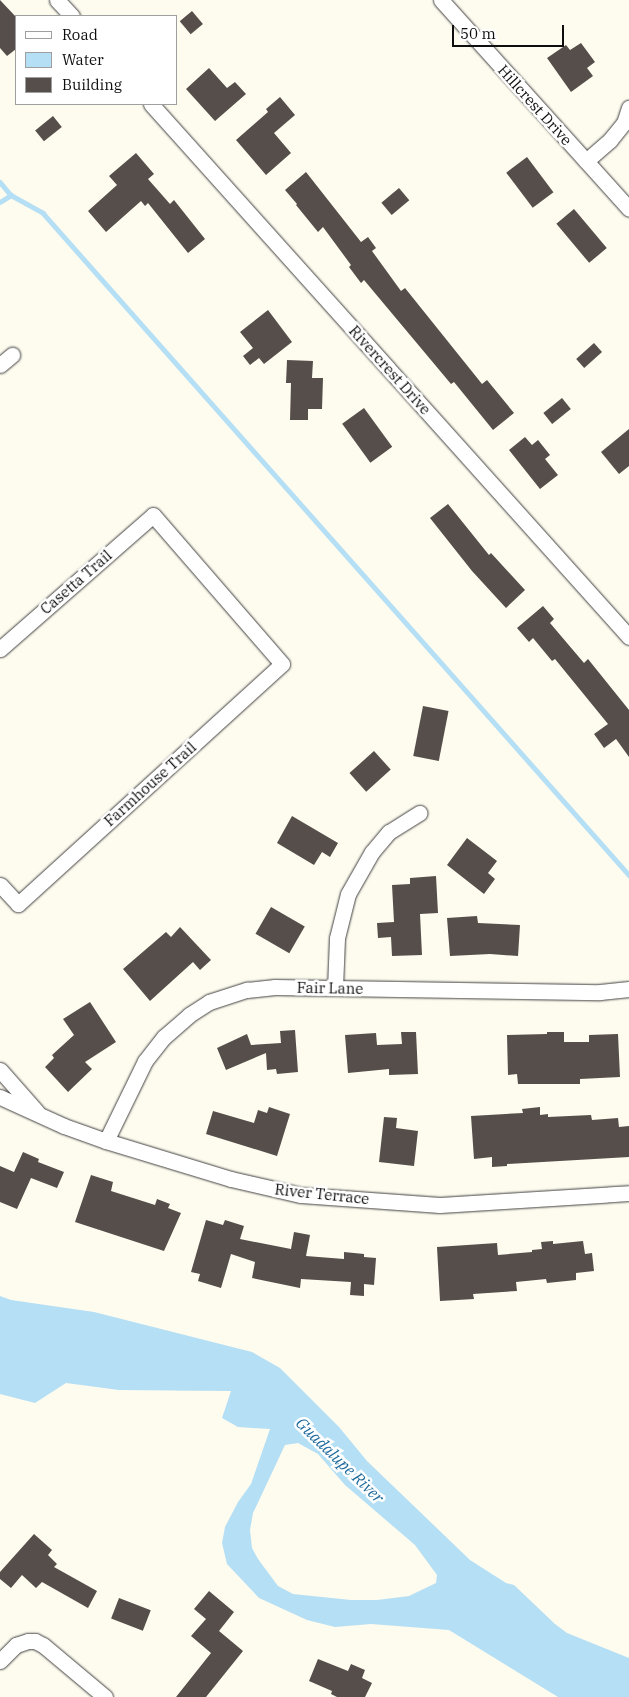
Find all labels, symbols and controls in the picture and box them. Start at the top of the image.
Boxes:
legend [15,15,178,105]
scale bar [454,15,566,47]
text: 50 m [460,24,496,43]
text: Road [62,25,98,44]
text: Water [62,50,104,69]
street label: Hillcrest Drive [494,61,576,149]
text: Building [62,75,122,94]
street label: Rivercrest Drive [345,322,435,418]
street label: Casetta Trail [37,546,115,618]
street label: Farmhouse Trail [100,738,200,830]
street label: Fair Lane [297,978,363,998]
street label: River Terrace [274,1180,370,1208]
water label: Guadalupe River [292,1413,388,1507]

